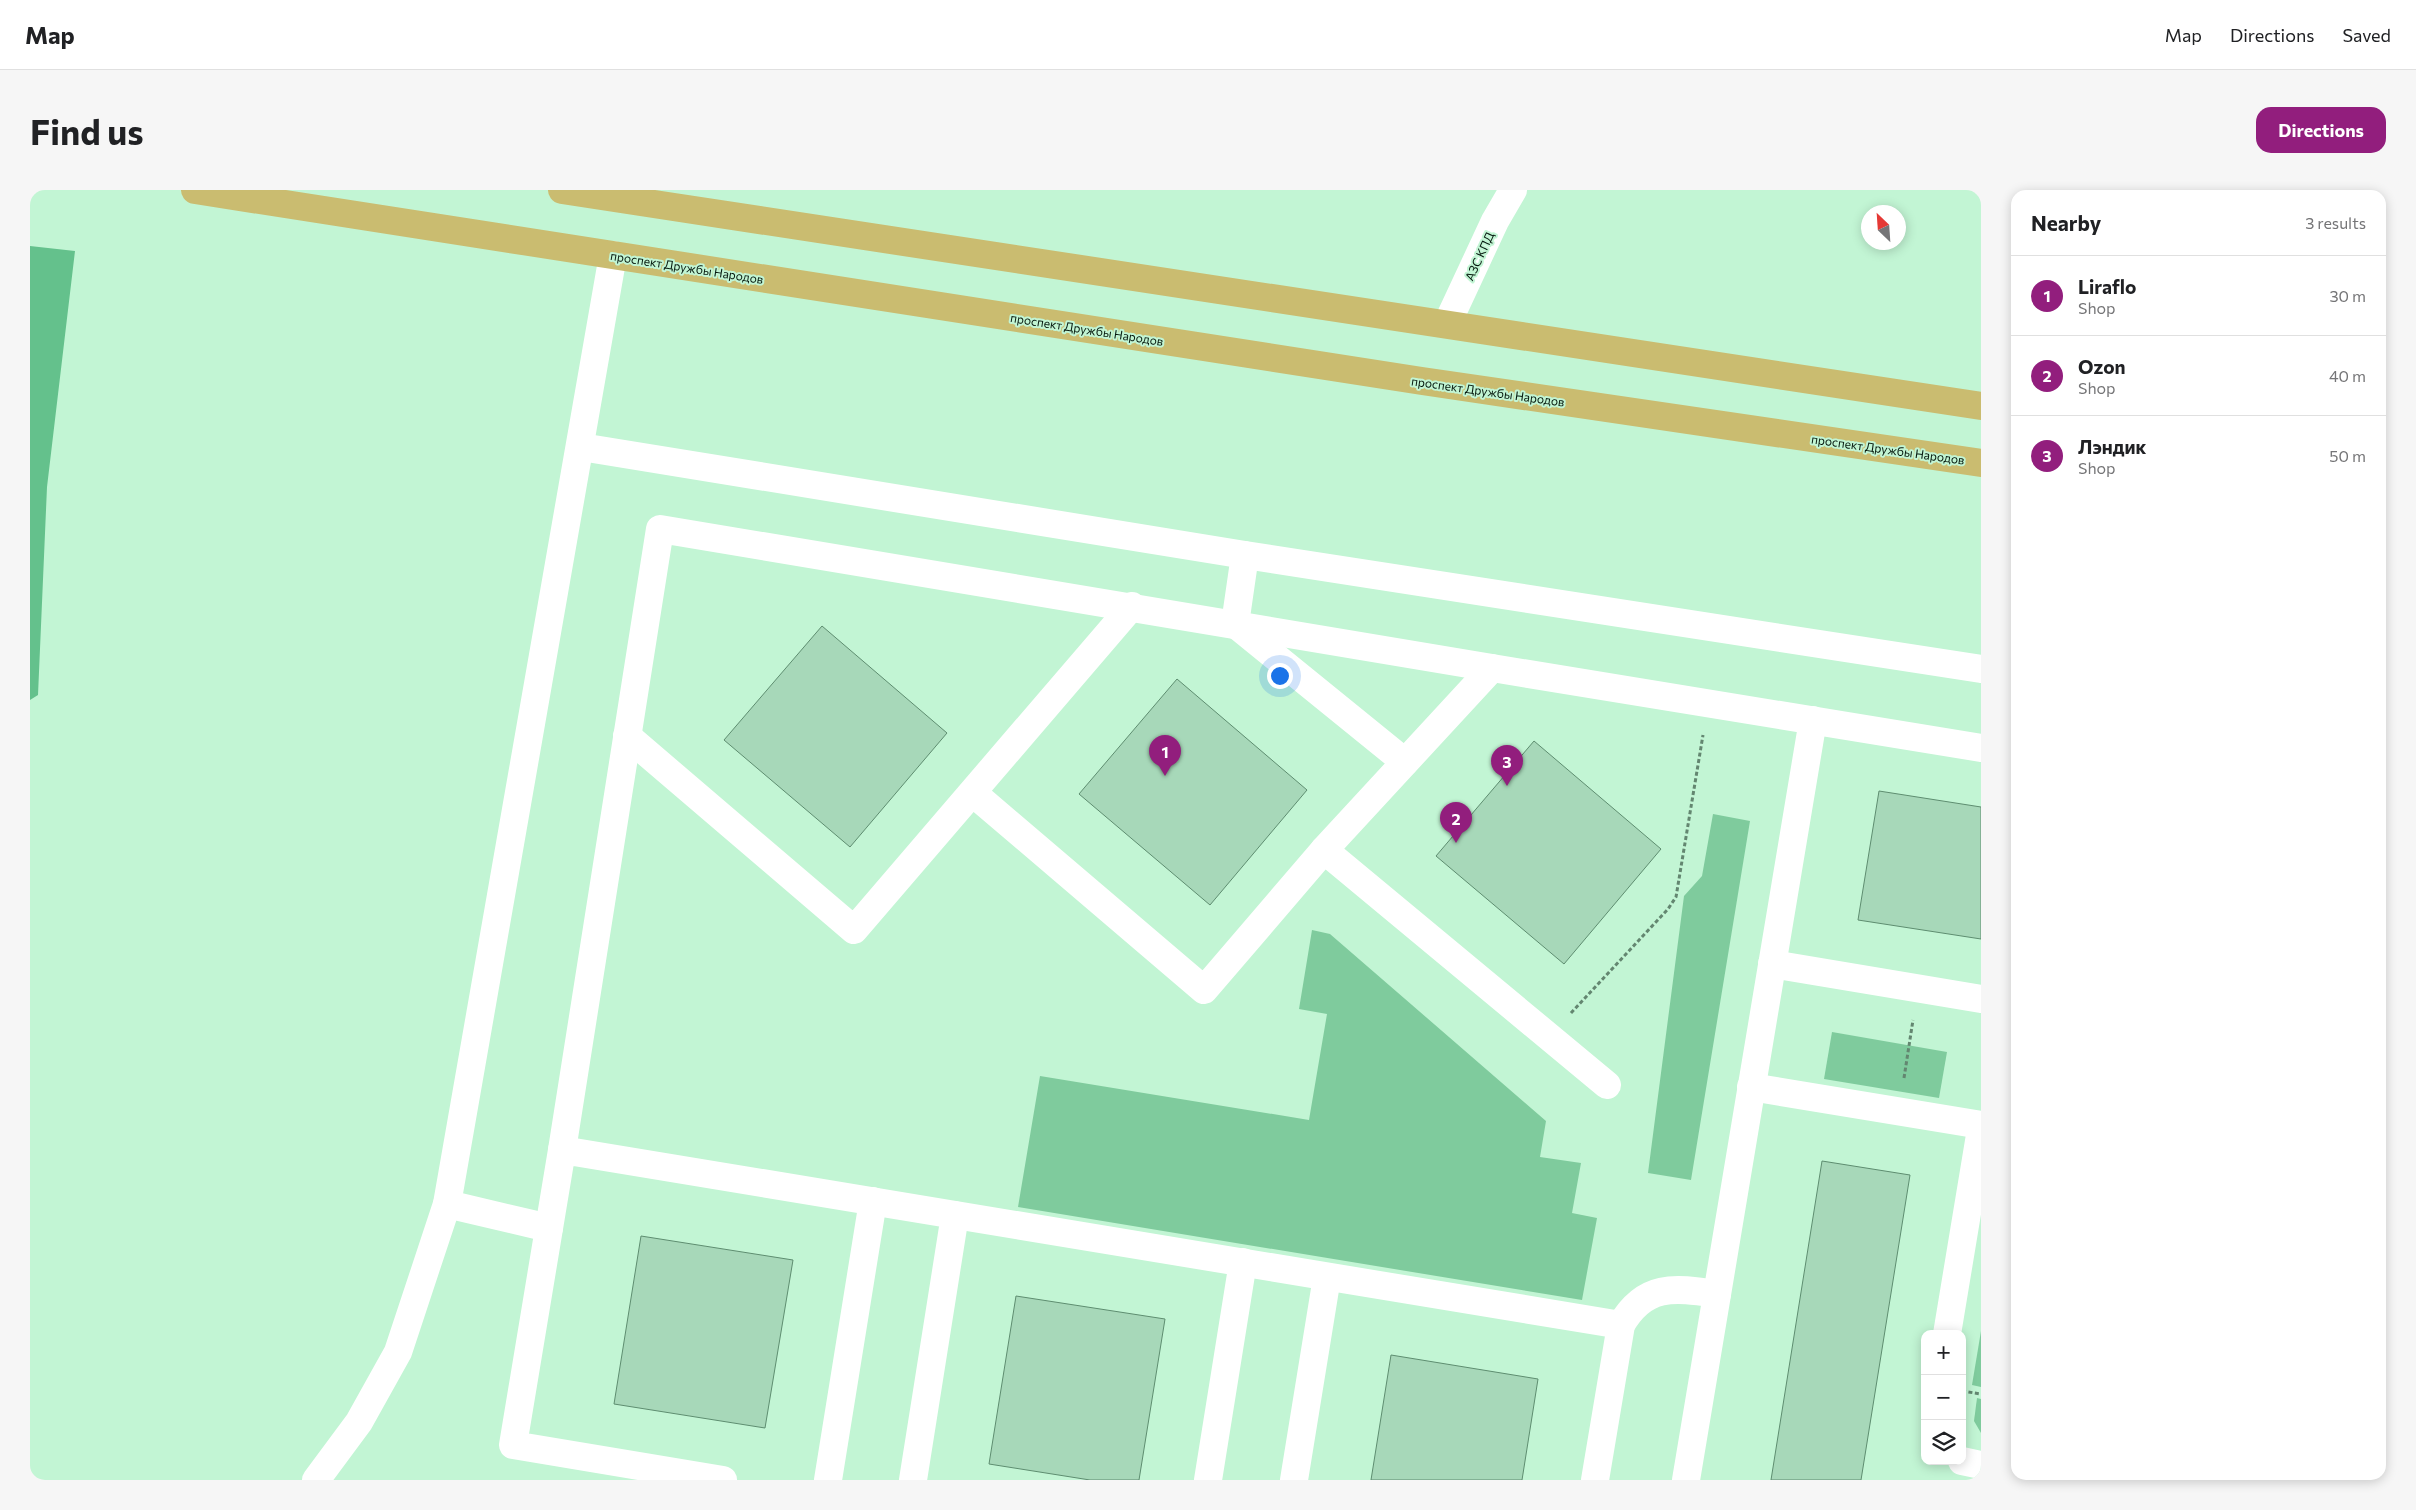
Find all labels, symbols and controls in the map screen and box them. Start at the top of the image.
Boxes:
text: Map [25,20,75,49]
text: Map [2165,24,2202,46]
text: Directions [2230,24,2314,46]
text: Saved [2342,24,2391,46]
button: Directions [2256,107,2386,153]
text: Find us [30,109,144,152]
north arrow [1861,205,1906,250]
text: Nearby [2031,210,2101,235]
text: 3 results [2305,213,2366,232]
street label: АЗС КПД [1462,229,1497,283]
street label: проспект Дружбы Народов [610,248,764,286]
text: Liraflo [2078,275,2136,298]
text: 1 [2043,286,2051,305]
text: 30 m [2329,286,2366,305]
text: Shop [2078,298,2116,317]
street label: проспект Дружбы Народов [1010,310,1164,348]
text: Ozon [2078,355,2126,378]
text: 2 [2042,366,2052,385]
text: 40 m [2329,366,2366,385]
street label: проспект Дружбы Народов [1410,373,1566,409]
text: Shop [2078,378,2116,397]
street label: проспект Дружбы Народов [1810,431,1966,467]
text: Лэндик [2078,435,2146,458]
text: 3 [2042,446,2052,465]
text: 50 m [2329,446,2366,465]
text: Shop [2078,458,2116,477]
your location [1267,663,1293,689]
pin: 1 [1149,735,1181,776]
pin: 3 [1491,745,1523,786]
pin: 2 [1440,802,1472,843]
map controls [1921,1330,1966,1465]
button: + [1921,1330,1966,1375]
button: − [1921,1375,1966,1420]
button: layers [1921,1420,1966,1465]

